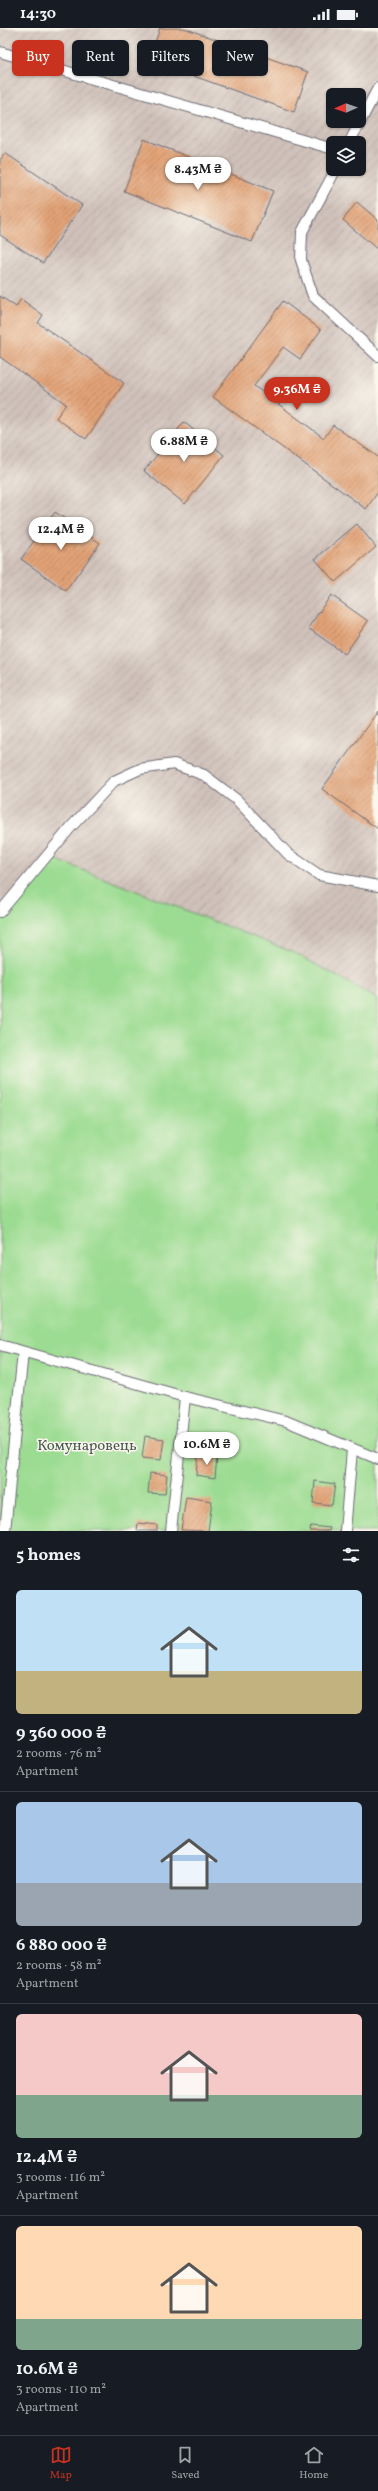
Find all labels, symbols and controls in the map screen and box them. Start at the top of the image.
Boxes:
text: 14:30 [20,4,56,25]
chip: Buy [12,40,64,76]
chip: Rent [72,40,129,76]
chip: Filters [137,40,204,76]
chip: New [212,40,268,76]
north arrow [326,88,366,128]
map controls [326,88,366,176]
button: layers [326,136,366,176]
pin: 8.43M ₴ [161,157,235,191]
text: 8.43M ₴ [174,161,222,179]
pin: 9.36M ₴ [260,377,334,411]
text: 9.36M ₴ [273,381,321,399]
pin: 6.88M ₴ [147,429,221,463]
text: 6.88M ₴ [160,433,208,451]
pin: 12.4M ₴ [24,517,98,551]
text: 12.4M ₴ [38,521,84,539]
pin: 10.6M ₴ [170,1432,244,1466]
park label: Комунаровець [37,1436,137,1457]
text: 10.6M ₴ [183,1436,231,1454]
text: 5 homes [16,1544,81,1567]
icon: filters [340,1544,362,1566]
icon: home [153,1616,225,1688]
text: 9 360 000 ₴ [16,1722,106,1745]
text: 2 rooms · 76 m² [16,1745,101,1763]
text: Apartment [16,1763,79,1781]
icon: home [153,1828,225,1900]
text: 6 880 000 ₴ [16,1934,107,1957]
text: 2 rooms · 58 m² [16,1957,101,1975]
text: Apartment [16,1975,79,1993]
icon: home [153,2040,225,2112]
text: 12.4M ₴ [16,2146,77,2169]
text: 3 rooms · 116 m² [16,2169,105,2187]
text: Apartment [16,2187,79,2205]
icon: home [153,2252,225,2324]
text: 10.6M ₴ [16,2358,78,2381]
text: 3 rooms · 110 m² [16,2381,106,2399]
text: Apartment [16,2399,79,2417]
tab: Map [50,2444,72,2483]
tab: Saved [171,2444,200,2483]
tab: Home [299,2444,328,2483]

